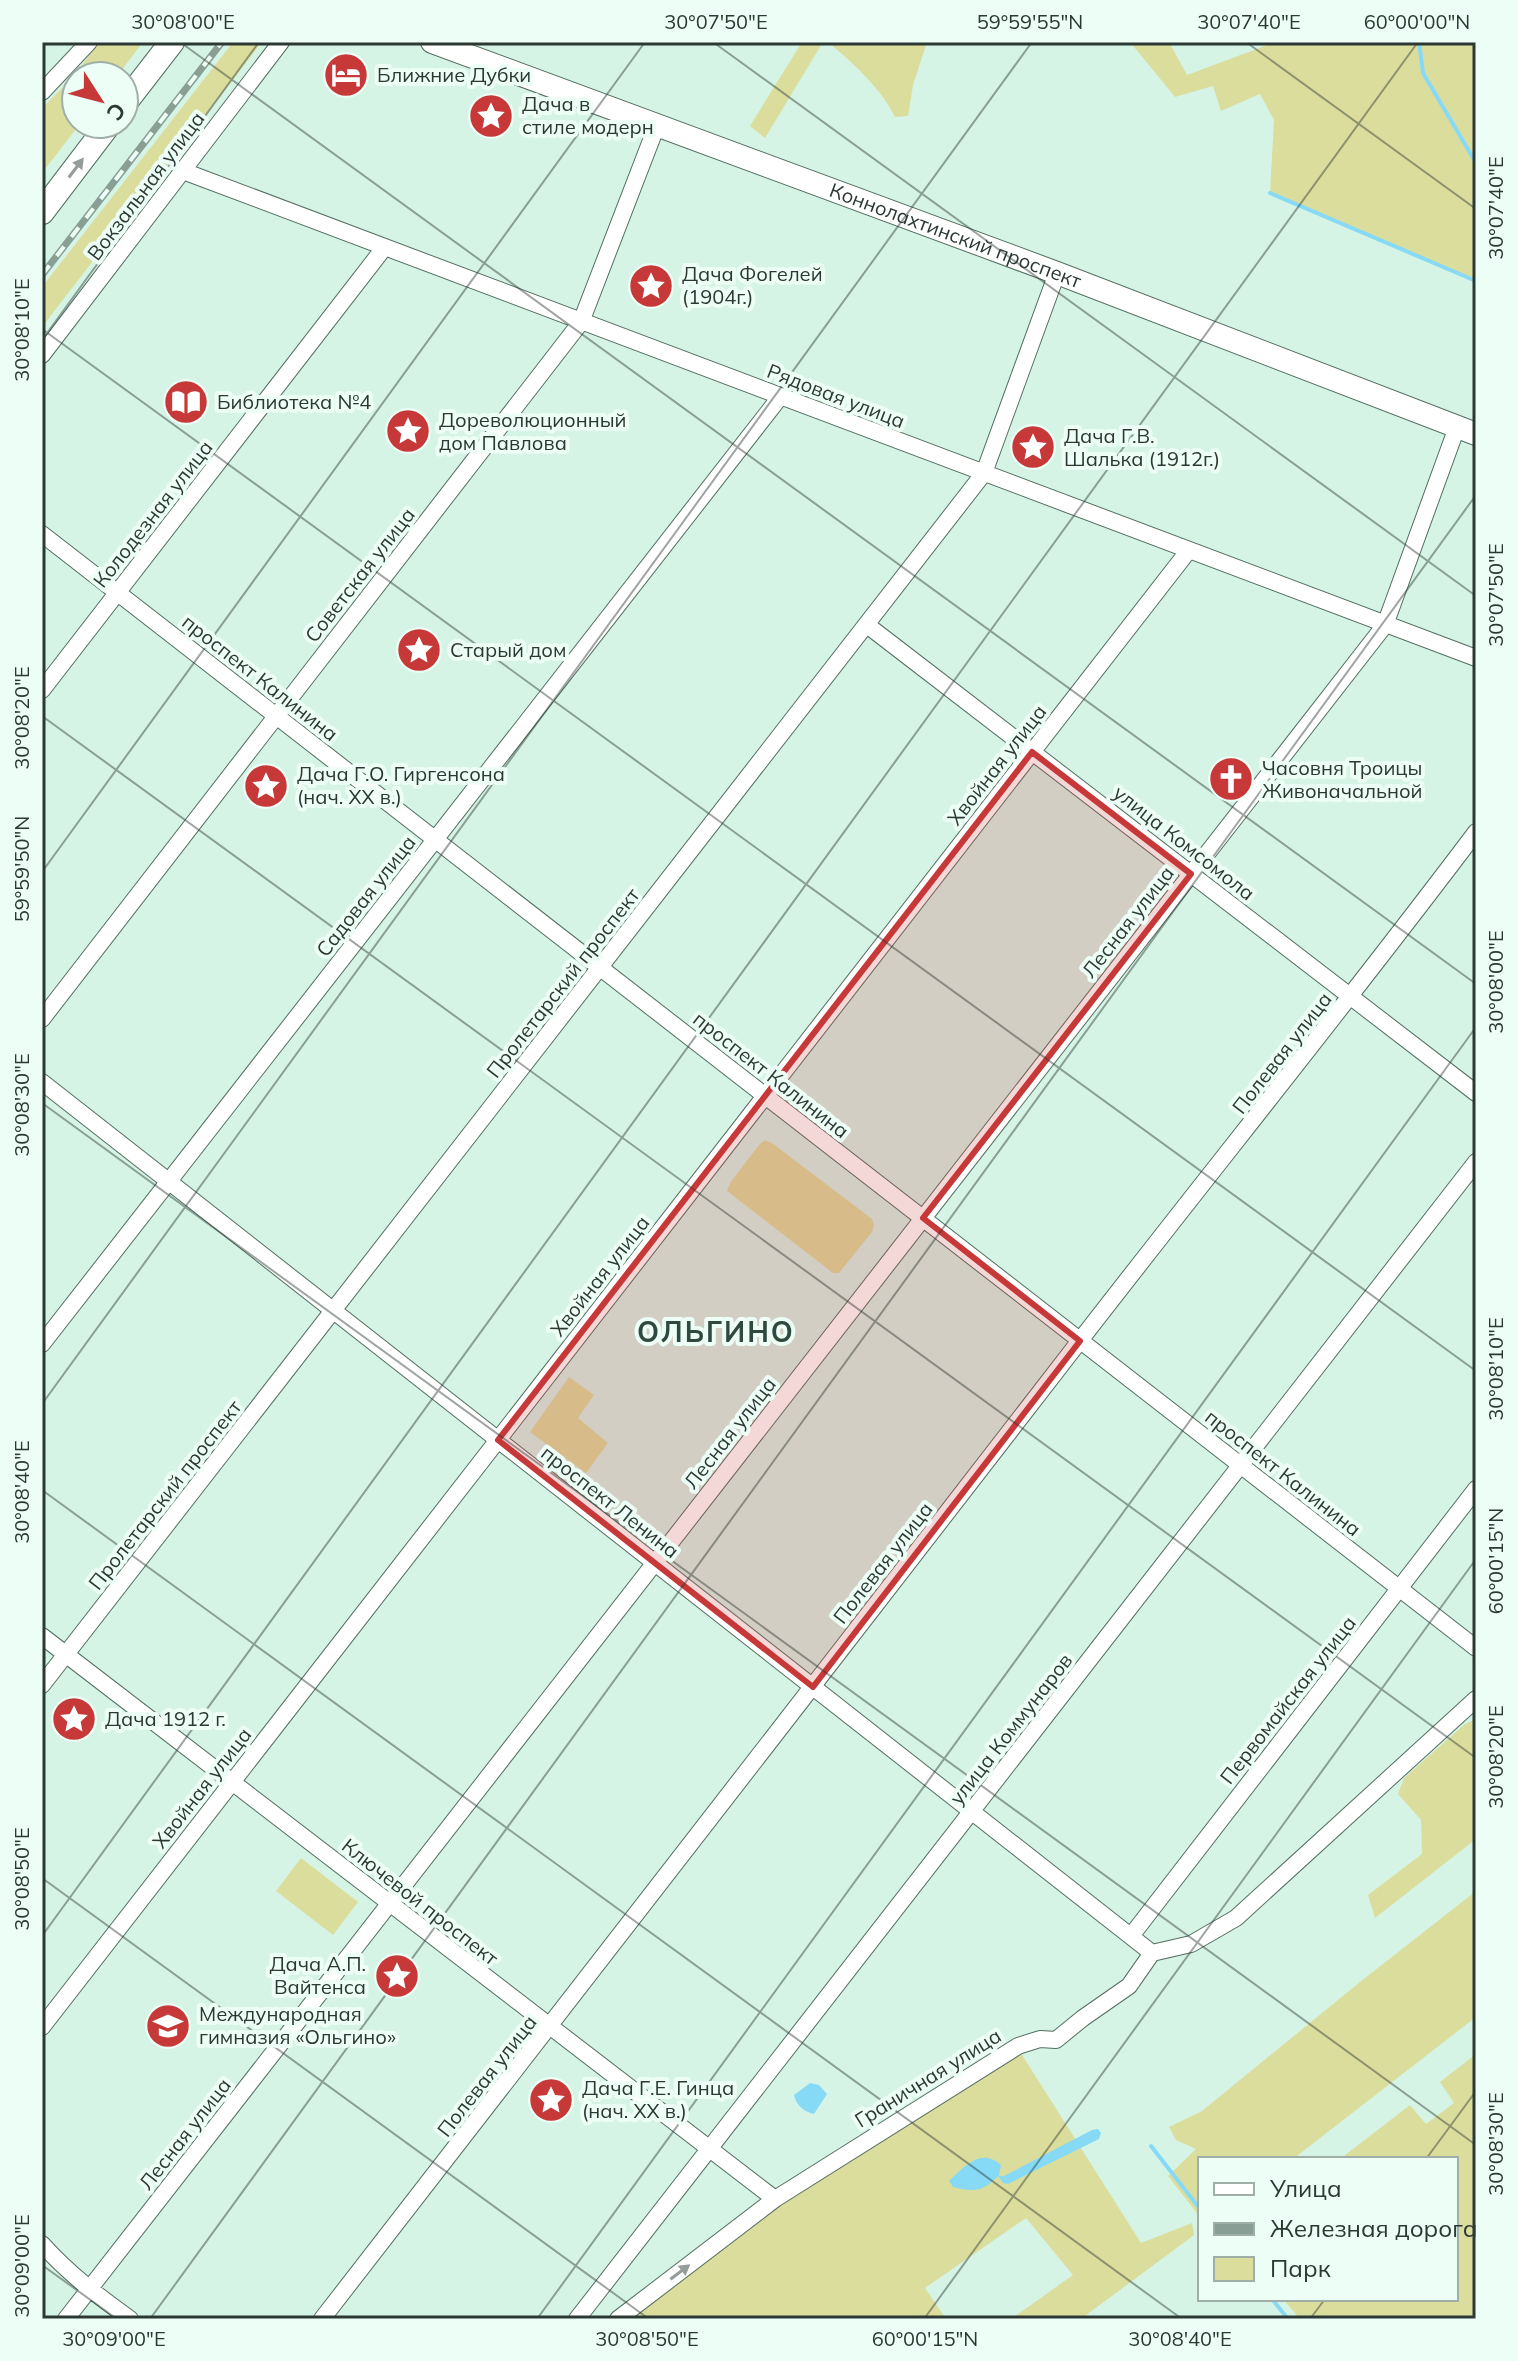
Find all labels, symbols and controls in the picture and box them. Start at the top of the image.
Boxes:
text: 30°08'00"E [131,9,235,34]
text: 30°07'50"E [664,9,768,34]
text: 59°59'55"N [977,9,1083,34]
text: 30°07'40"E [1197,9,1301,34]
text: 60°00'00"N [1364,9,1470,34]
hotel icon: Ближние Дубки [322,51,370,99]
north arrow [60,60,140,140]
place label: Ближние Дубки [377,62,531,87]
place label: Дача в стиле модерн [522,91,654,139]
place icon: Дача в стиле модерн [467,92,515,140]
text: С [100,97,132,126]
street label: Вокзальная улица [82,106,210,265]
text: 30°07'40"E [1483,156,1508,260]
one-way arrow [67,158,83,178]
street label: Коннолахтинский проспект [826,177,1086,293]
place label: Дача Фогелей (1904г.) [682,261,823,309]
place icon: Дача Фогелей (1904г.) [627,262,675,310]
text: 30°08'10"E [9,278,34,382]
street label: Рядовая улица [764,358,909,433]
library icon: Библиотека №4 [162,378,210,426]
place label: Библиотека №4 [217,389,371,414]
place icon: Дореволюционный дом Павлова [384,407,432,455]
place label: Дореволюционный дом Павлова [439,407,626,455]
place icon: Дача Г.В. Шалька (1912г.) [1009,423,1057,471]
place label: Дача Г.В. Шалька (1912г.) [1064,423,1220,471]
street label: Колодезная улица [87,435,218,592]
street label: Советская улица [299,502,420,647]
text: 30°07'50"E [1483,543,1508,647]
street label: проспект Калинина [177,609,343,746]
place icon: Старый дом [395,626,443,674]
place label: Старый дом [450,637,566,662]
text: 30°08'20"E [9,666,34,770]
street label: Хвойная улица [942,699,1052,830]
church icon: Часовня Троицы Живоначальной [1207,755,1255,803]
place label: Часовня Троицы Живоначальной [1262,755,1422,803]
place label: Дача Г.О. Гиргенсона (нач. XX в.) [297,761,505,809]
place icon: Дача Г.О. Гиргенсона (нач. XX в.) [242,762,290,810]
street label: улица Комсомола [1109,780,1260,905]
text: 59°59'50"N [9,816,34,922]
street label: Садовая улица [310,830,421,961]
street label: Лесная улица [1076,861,1179,983]
street label: Пролетарский проспект [481,882,645,1082]
text: 30°08'00"E [1483,930,1508,1034]
street label: Полевая улица [1226,987,1337,1118]
street label: проспект Калинина [688,1006,854,1143]
text: 30°08'30"E [9,1053,34,1157]
street label: Хвойная улица [545,1210,655,1341]
district label: ОЛЬГИНО [637,1314,795,1349]
text: 30°08'10"E [1483,1317,1508,1421]
street label: Лесная улица [678,1372,781,1494]
street label: Пролетарский проспект [83,1394,247,1594]
street label: проспект Калинина [1200,1404,1366,1541]
text: 30°08'40"E [9,1440,34,1544]
street label: проспект Ленина [536,1440,684,1563]
street label: Полевая улица [827,1497,938,1628]
text: 60°00'15"N [1483,1508,1508,1614]
street label: Первомайская улица [1214,1611,1361,1789]
street label: улица Коммунаров [944,1648,1077,1809]
place icon: Дача 1912 г. [50,1695,98,1743]
text: 30°08'20"E [1483,1705,1508,1809]
place label: Дача 1912 г. [105,1706,226,1731]
street label: Хвойная улица [147,1722,257,1853]
text: 30°08'50"E [9,1827,34,1931]
street label: Ключевой проспект [337,1833,504,1971]
place label: Дача А.П. Вайтенса [270,1951,366,1999]
place icon: Дача А.П. Вайтенса [373,1952,421,2000]
place label: Международная гимназия «Ольгино» [199,2001,396,2049]
school or university icon: Международная гимназия «Ольгино» [144,2002,192,2050]
street label: Полевая улица [431,2010,542,2141]
street label: Граничная улица [850,2023,1005,2133]
street label: Лесная улица [133,2073,236,2195]
place label: Дача Г.Е. Гинца (нач. XX в.) [582,2075,734,2123]
place icon: Дача Г.Е. Гинца (нач. XX в.) [527,2076,575,2124]
text: 30°08'30"E [1483,2092,1508,2196]
legend [1198,2157,1458,2301]
text: Улица [1269,2173,1342,2203]
text: Железная дорога [1270,2213,1478,2243]
text: 30°09'00"E [9,2214,34,2318]
text: Парк [1270,2253,1331,2283]
one-way arrow [669,2264,690,2280]
text: 30°09'00"E [62,2326,166,2351]
text: 30°08'50"E [595,2326,699,2351]
text: 60°00'15"N [872,2326,978,2351]
text: 30°08'40"E [1128,2326,1232,2351]

